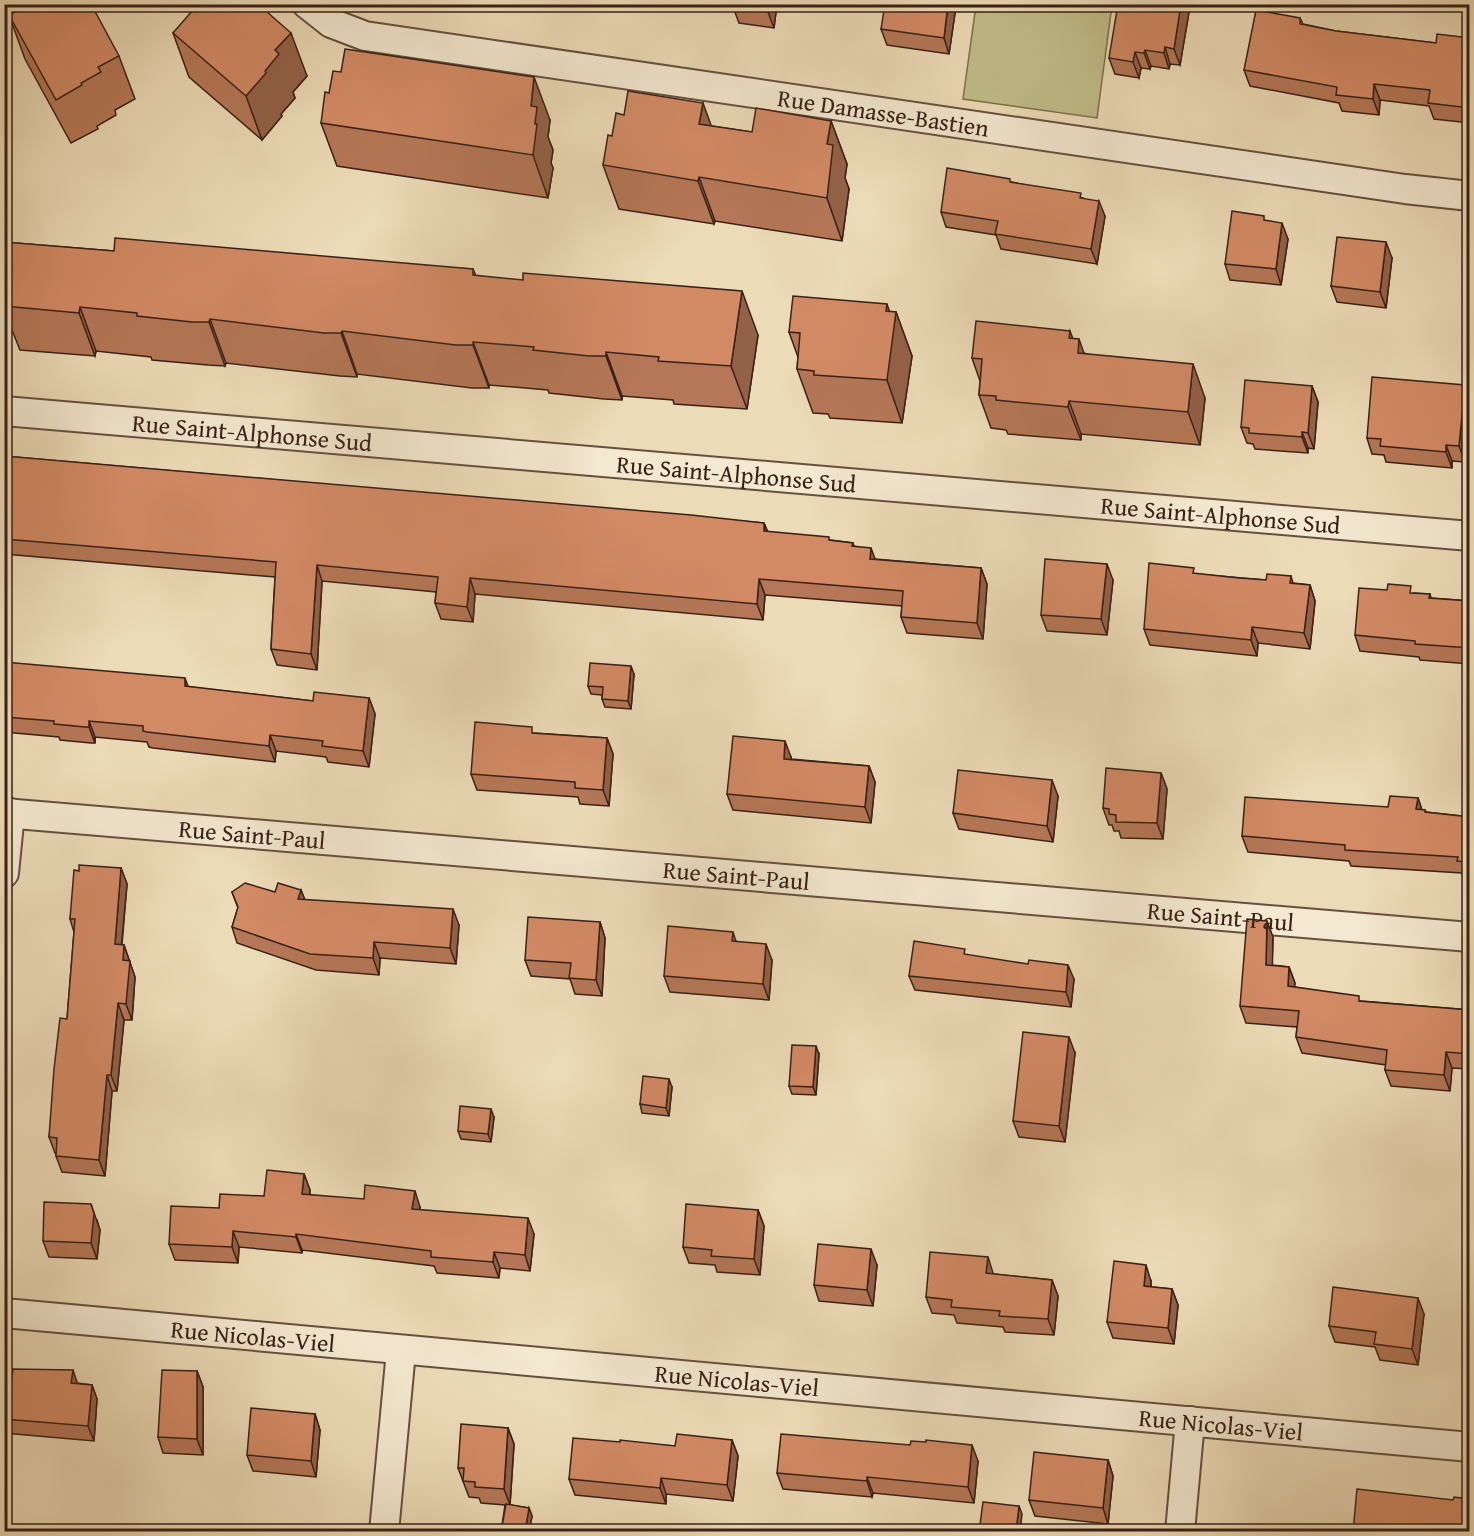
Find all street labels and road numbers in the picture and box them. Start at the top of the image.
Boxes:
street label: Rue Damasse-Bastien [775,79,992,145]
street label: Rue Saint-Alphonse Sud [131,405,374,460]
street label: Rue Saint-Alphonse Sud [615,446,858,501]
street label: Rue Saint-Alphonse Sud [1099,487,1342,542]
street label: Rue Saint-Paul [177,810,327,858]
street label: Rue Saint-Paul [661,851,812,899]
street label: Rue Saint-Paul [1146,892,1296,940]
street label: Rue Nicolas-Viel [169,1311,337,1361]
street label: Rue Nicolas-Viel [653,1355,821,1405]
street label: Rue Nicolas-Viel [1137,1399,1305,1449]

